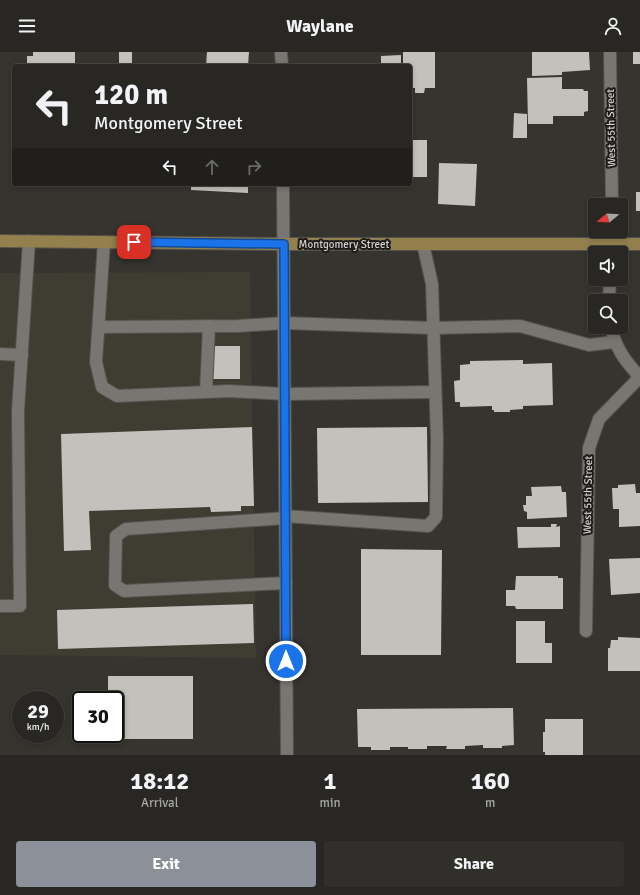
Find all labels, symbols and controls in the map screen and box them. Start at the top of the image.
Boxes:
icon: menu [16,15,38,37]
text: Waylane [286,15,354,37]
icon: person [602,15,624,37]
text: 120 m [94,78,168,112]
icon: left [28,80,80,132]
street label: West 55th Street [604,89,618,167]
text: Montgomery Street [94,112,243,134]
icon: left [159,156,181,178]
icon: ahead [201,156,223,178]
icon: right [243,156,265,178]
north arrow [588,198,628,238]
map controls [588,198,628,334]
pin [117,225,151,259]
icon: arrive [123,231,145,253]
street label: Montgomery Street [299,238,390,251]
button: sound [588,246,628,286]
button: search [588,294,628,334]
street label: West 55th Street [581,456,595,534]
position arrow [265,640,307,682]
speed limit sign: 30 [72,691,124,743]
text: 29 [27,699,49,724]
text: km/h [27,721,49,733]
text: 18:12 [130,766,189,796]
text: 1 [324,766,336,796]
text: 160 [471,766,510,796]
text: Arrival [141,795,178,811]
text: min [320,795,341,811]
text: m [485,795,495,811]
button: Exit [16,841,316,887]
button: Share [324,841,624,887]

